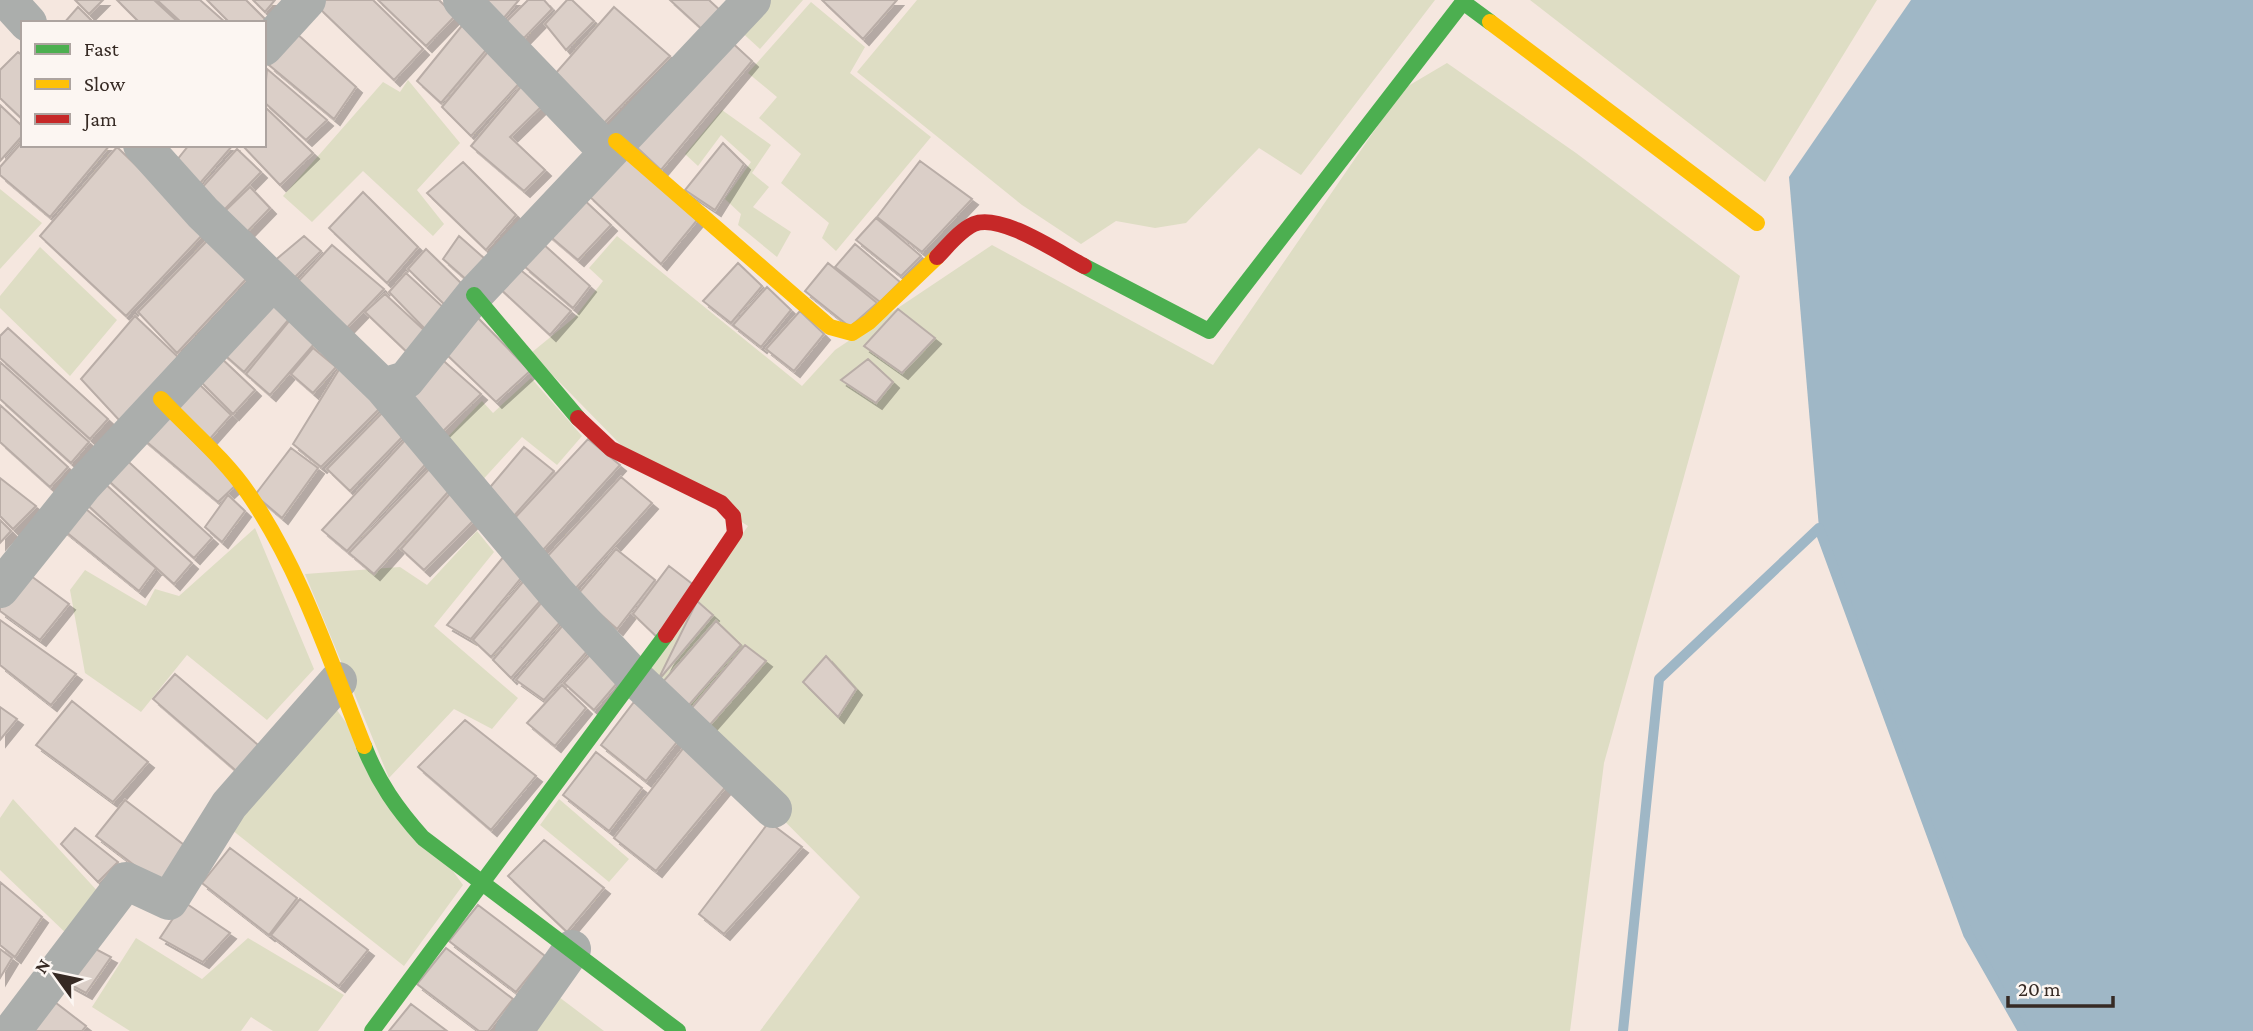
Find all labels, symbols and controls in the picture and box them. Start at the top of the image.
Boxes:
legend [21,21,266,147]
text: Fast [84,37,120,61]
text: Slow [84,72,126,96]
text: Jam [82,107,117,131]
north arrow [21,940,91,1010]
text: N [30,955,55,977]
scale bar [2008,964,2113,1008]
text: 20 m [2018,977,2061,1001]

